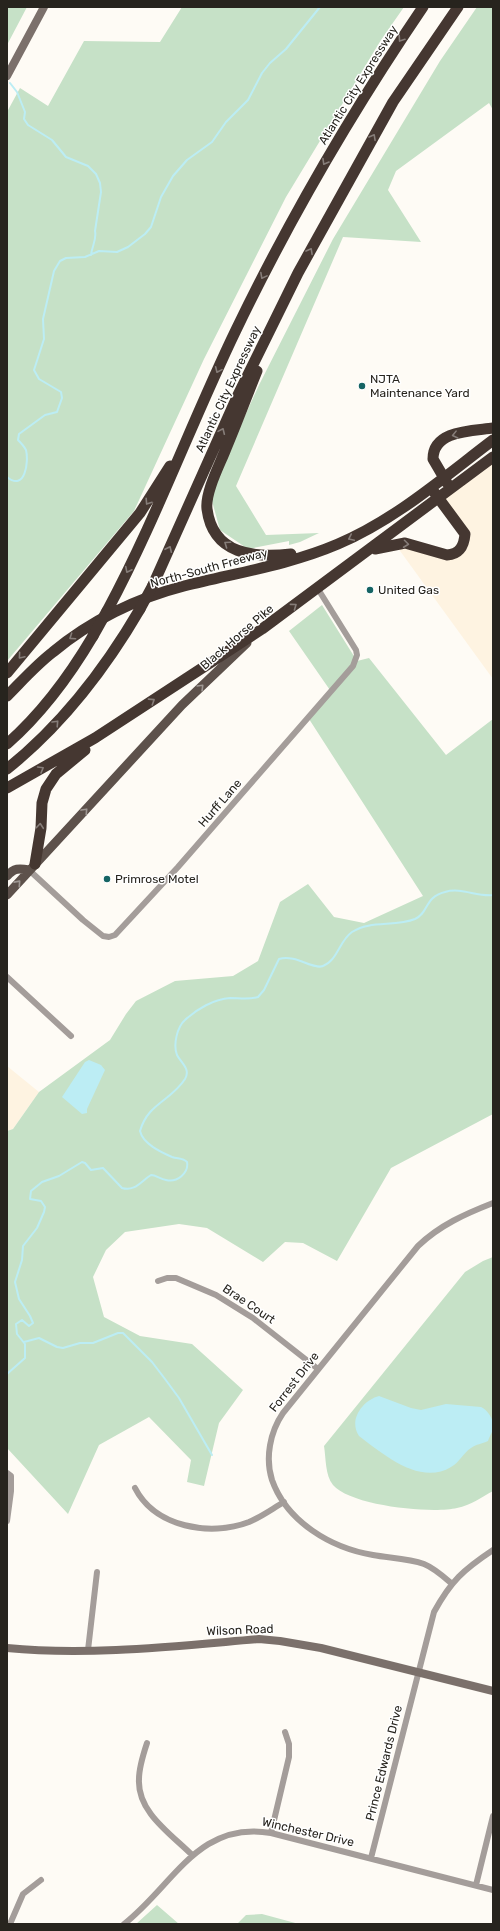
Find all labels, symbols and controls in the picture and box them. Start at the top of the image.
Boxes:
street label: Atlantic City Expressway [316,23,401,147]
one-way arrow [398,35,406,42]
one-way arrow [368,134,376,141]
one-way arrow [323,158,330,165]
one-way arrow [305,248,312,255]
one-way arrow [260,272,268,279]
street label: Atlantic City Expressway [193,323,264,454]
one-way arrow [215,366,223,374]
place label: NJTA Maintenance Yard [370,372,470,400]
marker: NJTA Maintenance Yard [357,381,367,391]
one-way arrow [217,427,225,435]
one-way arrow [451,430,458,439]
one-way arrow [146,497,153,504]
one-way arrow [348,533,355,541]
one-way arrow [403,539,409,548]
one-way arrow [225,542,232,549]
street label: North-South Freeway [149,545,270,590]
one-way arrow [164,546,172,554]
one-way arrow [126,566,133,574]
place label: United Gas [378,583,439,597]
marker: United Gas [365,585,375,595]
street label: Black Horse Pike [198,601,277,673]
one-way arrow [290,604,297,611]
one-way arrow [70,632,77,639]
one-way arrow [18,652,25,659]
one-way arrow [196,684,204,692]
one-way arrow [148,699,155,706]
one-way arrow [51,720,58,728]
one-way arrow [37,766,44,773]
street label: Hurff Lane [195,776,245,830]
one-way arrow [80,808,87,816]
one-way arrow [36,822,45,829]
place label: Primrose Motel [115,872,199,886]
marker: Primrose Motel [102,874,112,884]
one-way arrow [13,880,20,887]
street label: Brae Court [220,1281,278,1327]
street label: Forrest Drive [266,1349,322,1415]
street label: Wilson Road [206,1622,274,1638]
street label: Prince Edwards Drive [363,1703,405,1822]
street label: Winchester Drive [261,1815,356,1849]

